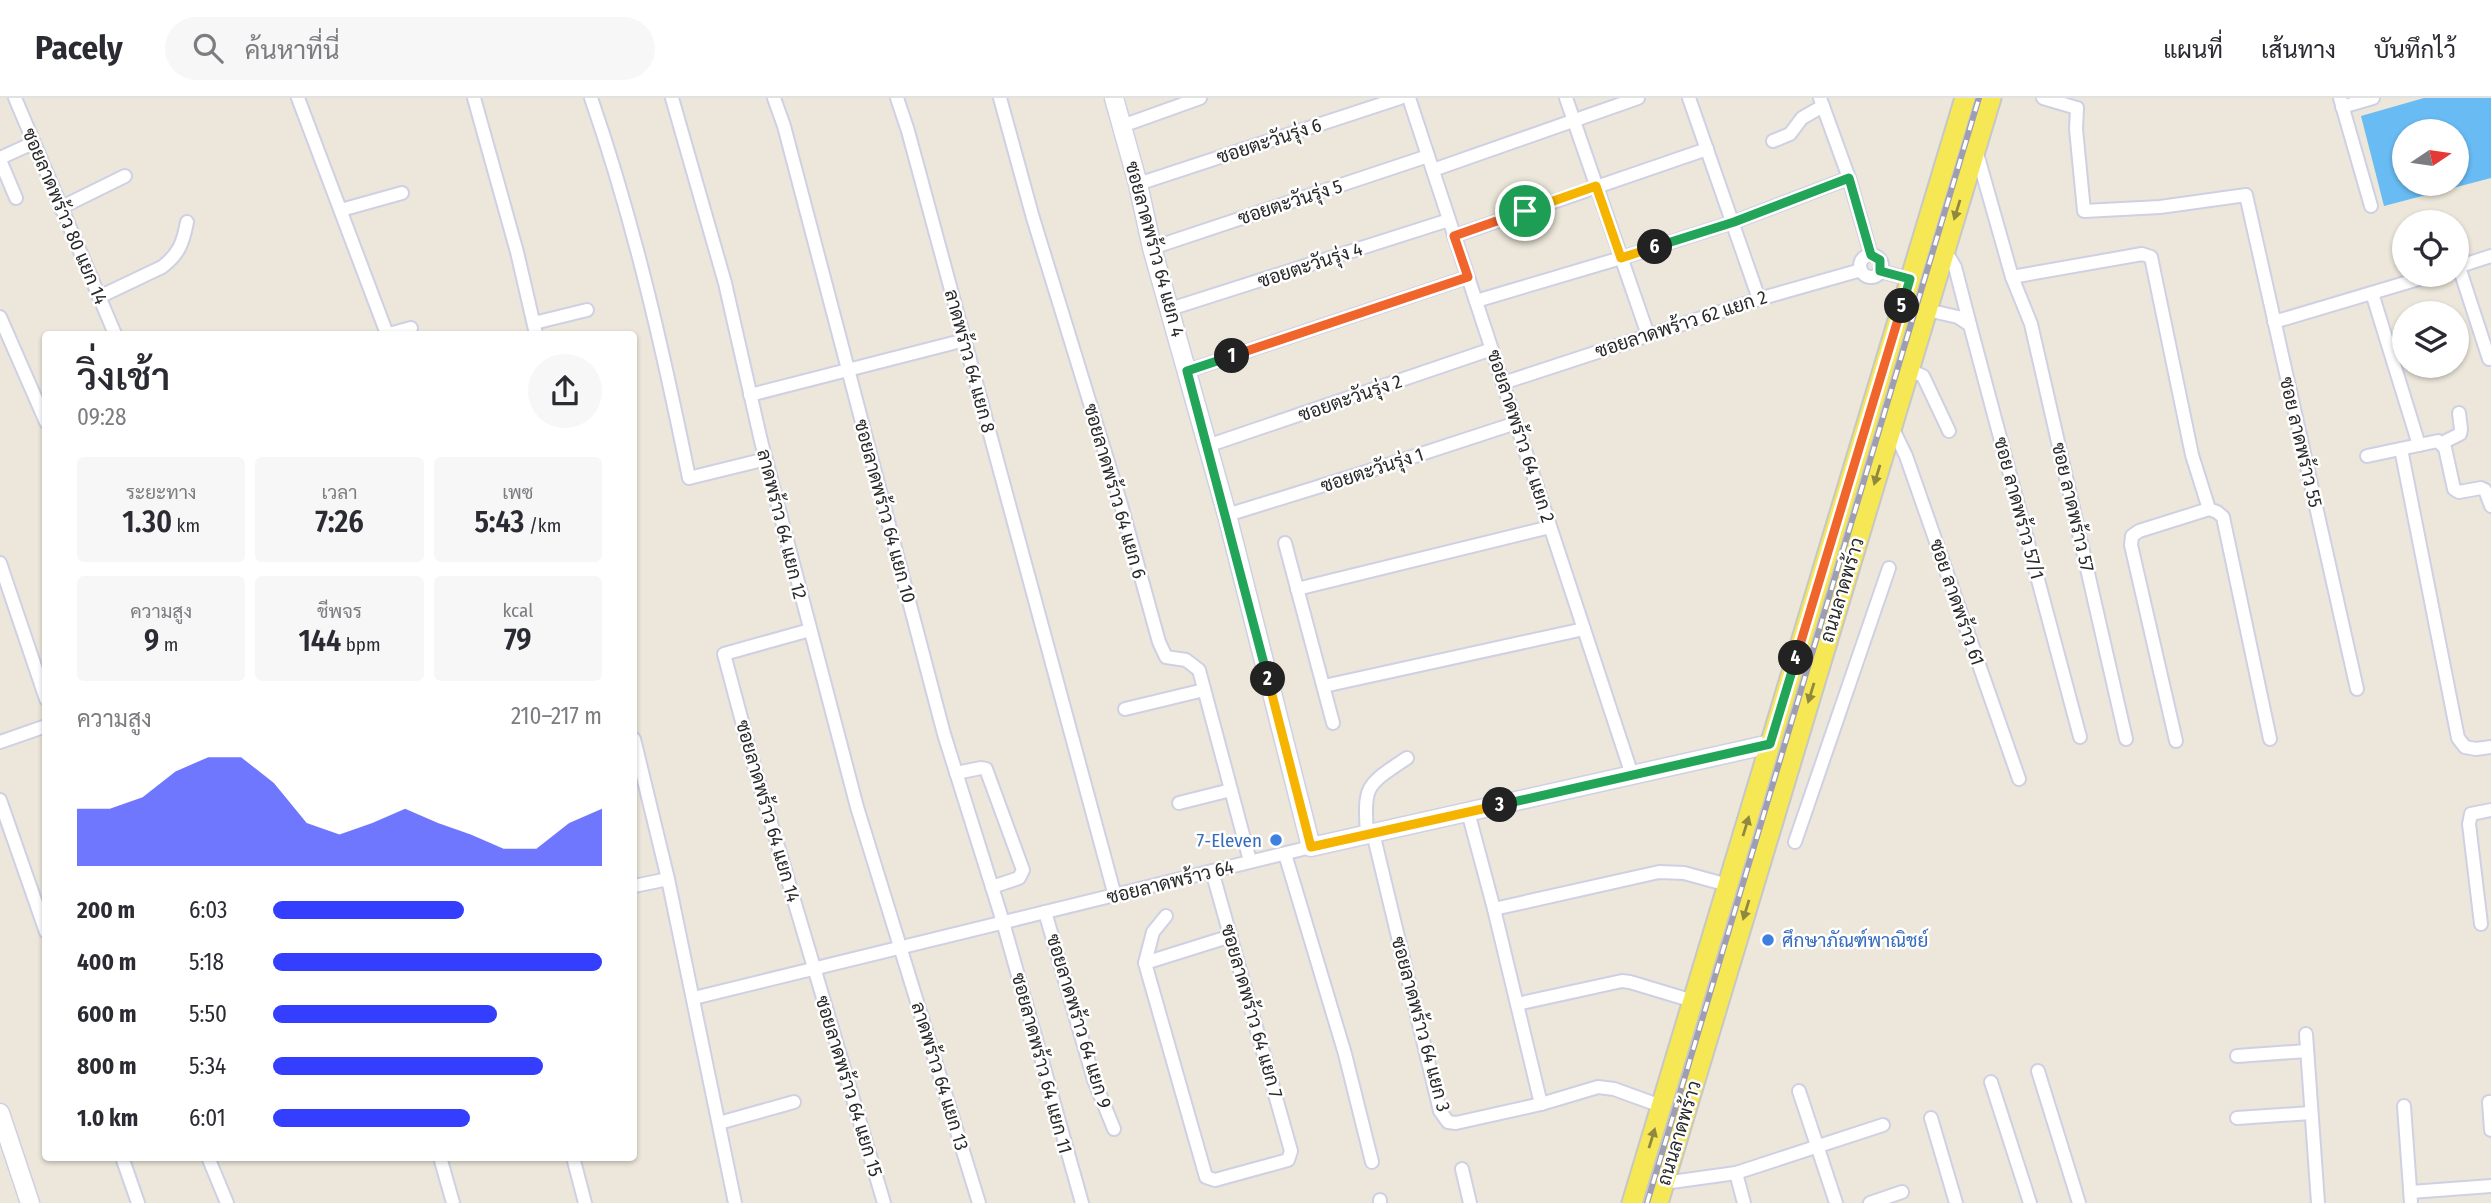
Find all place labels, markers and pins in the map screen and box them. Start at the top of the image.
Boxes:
pin [1495,181,1555,241]
pin: 6 [1638,230,1672,264]
pin: 5 [1884,288,1920,324]
pin: 1 [1214,338,1250,374]
pin: 4 [1778,640,1814,676]
pin: 2 [1250,662,1286,696]
pin: 3 [1482,788,1518,822]
place label: 7-Eleven [1197,829,1262,852]
marker: 7-Eleven [1268,832,1284,848]
place label: ศึกษาภัณฑ์พาณิชย์ [1782,928,1928,952]
marker: ศึกษาภัณฑ์พาณิชย์ [1760,932,1776,948]

